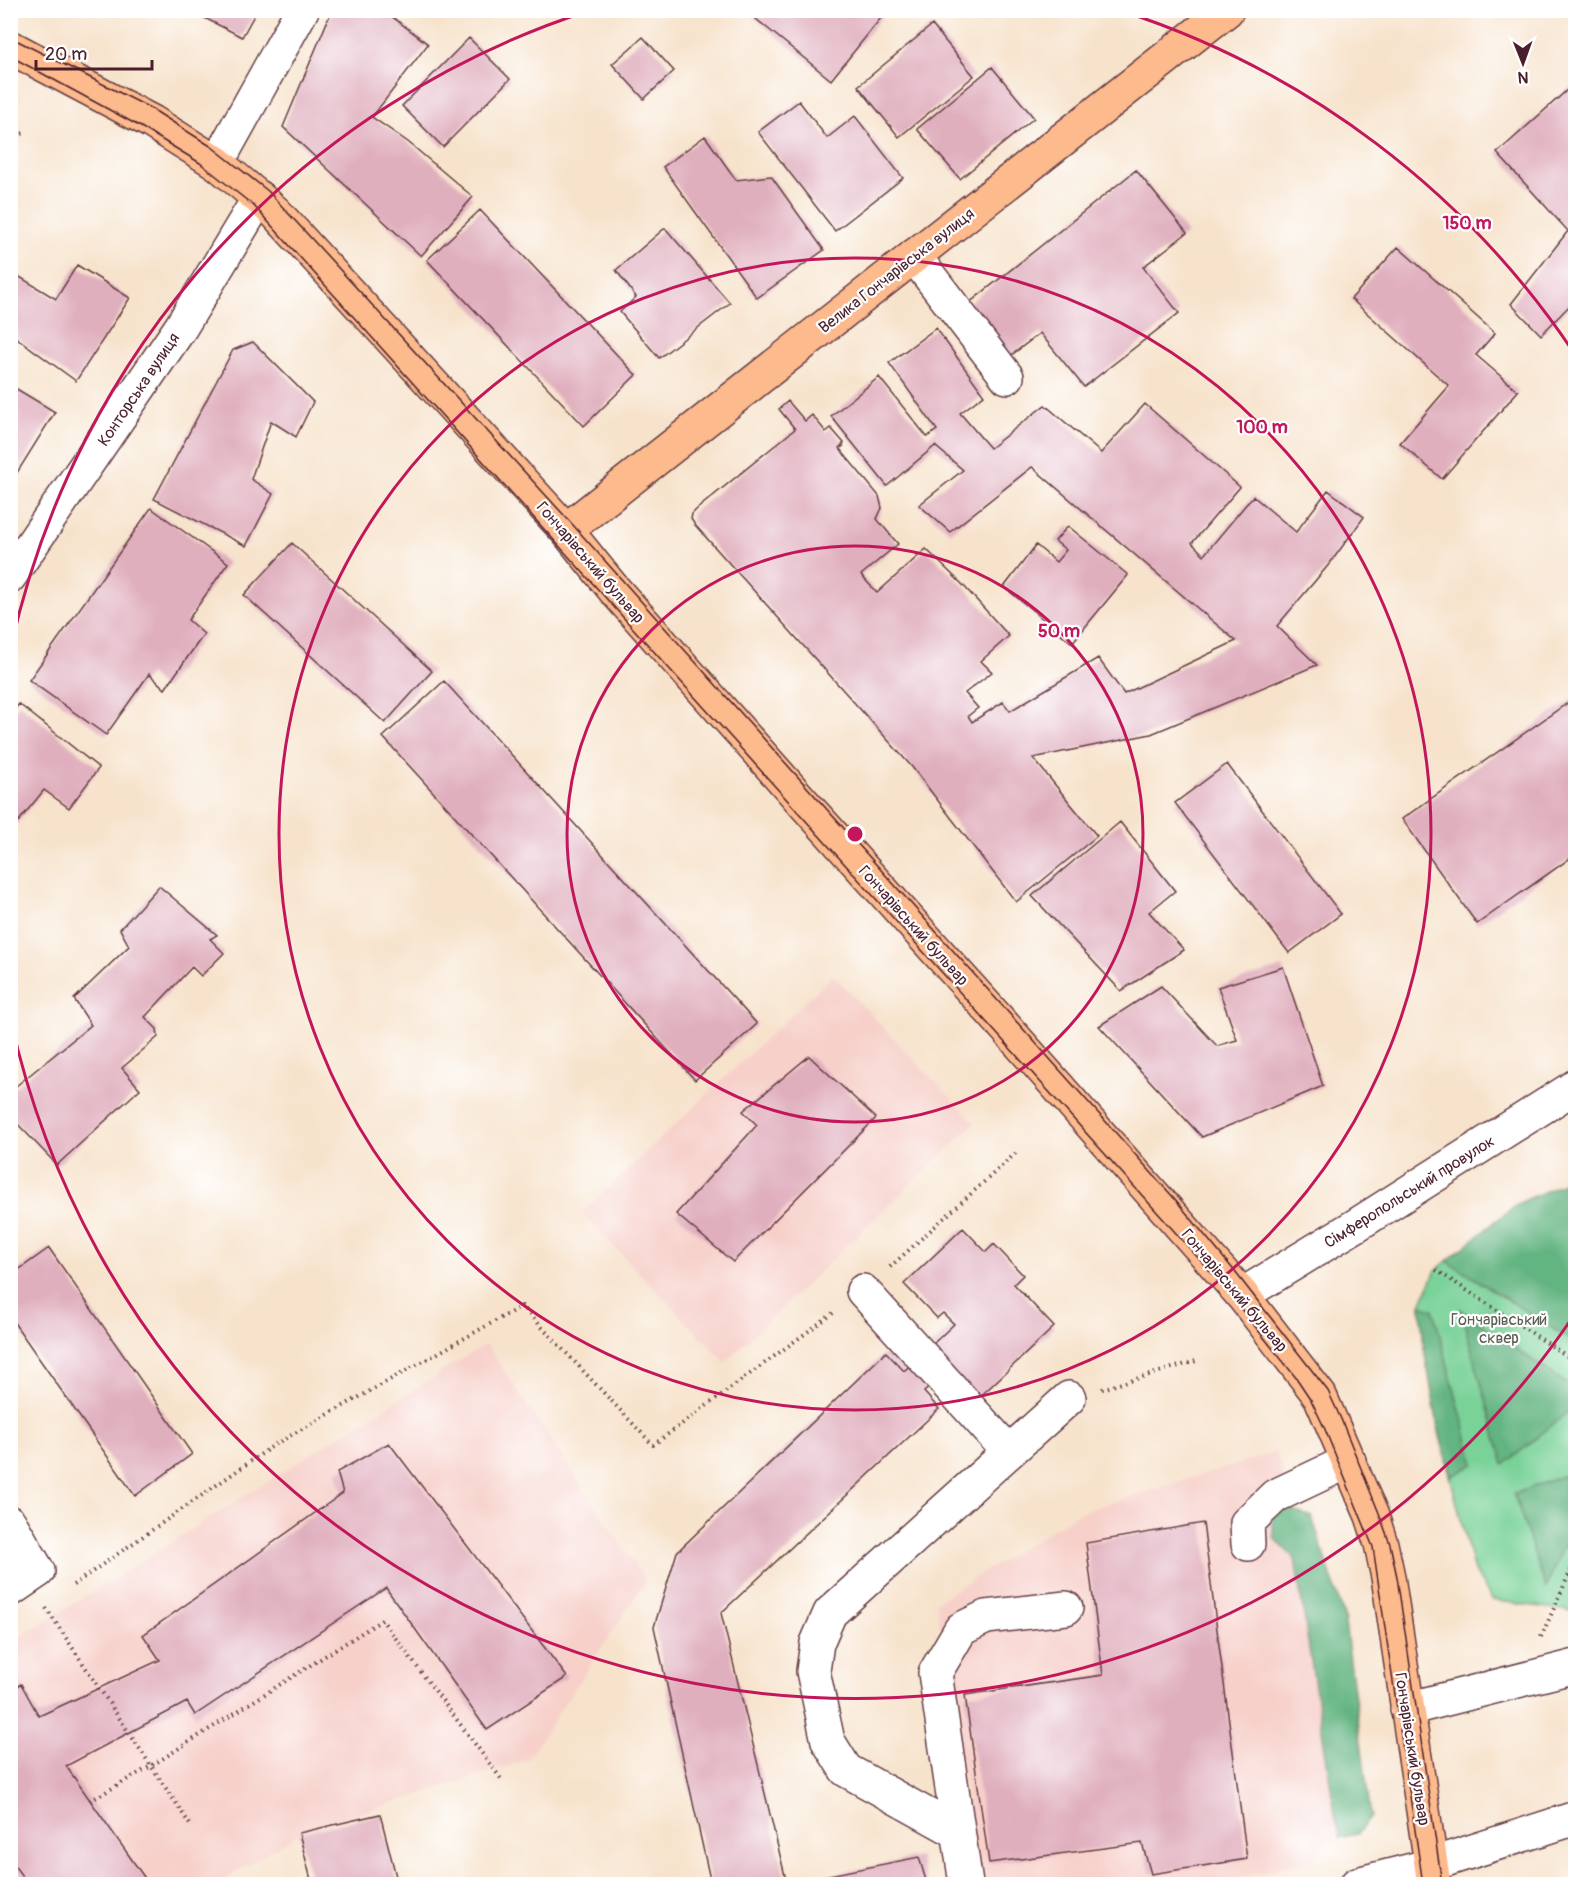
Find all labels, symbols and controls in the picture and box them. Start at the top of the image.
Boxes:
scale bar [36,33,152,71]
north arrow [1493,33,1553,93]
text: 20 m [45,43,87,66]
text: N [1517,67,1529,87]
street label: Велика Гончарівська вулиця [815,204,978,338]
text: 150 m [1443,212,1492,235]
street label: Конторська вулиця [94,329,184,450]
text: 100 m [1236,416,1288,439]
street label: Гончарівський бульвар [532,498,649,628]
text: 50 m [1038,620,1080,643]
centre of rings [845,824,865,844]
street label: Гончарівський бульвар [854,861,972,990]
street label: Сімферопольський провулок [1321,1131,1499,1253]
street label: Гончарівський бульвар [1177,1225,1292,1356]
park label: Гончарівський сквер [1451,1310,1547,1348]
street label: Гончарівський бульвар [1390,1671,1434,1827]

